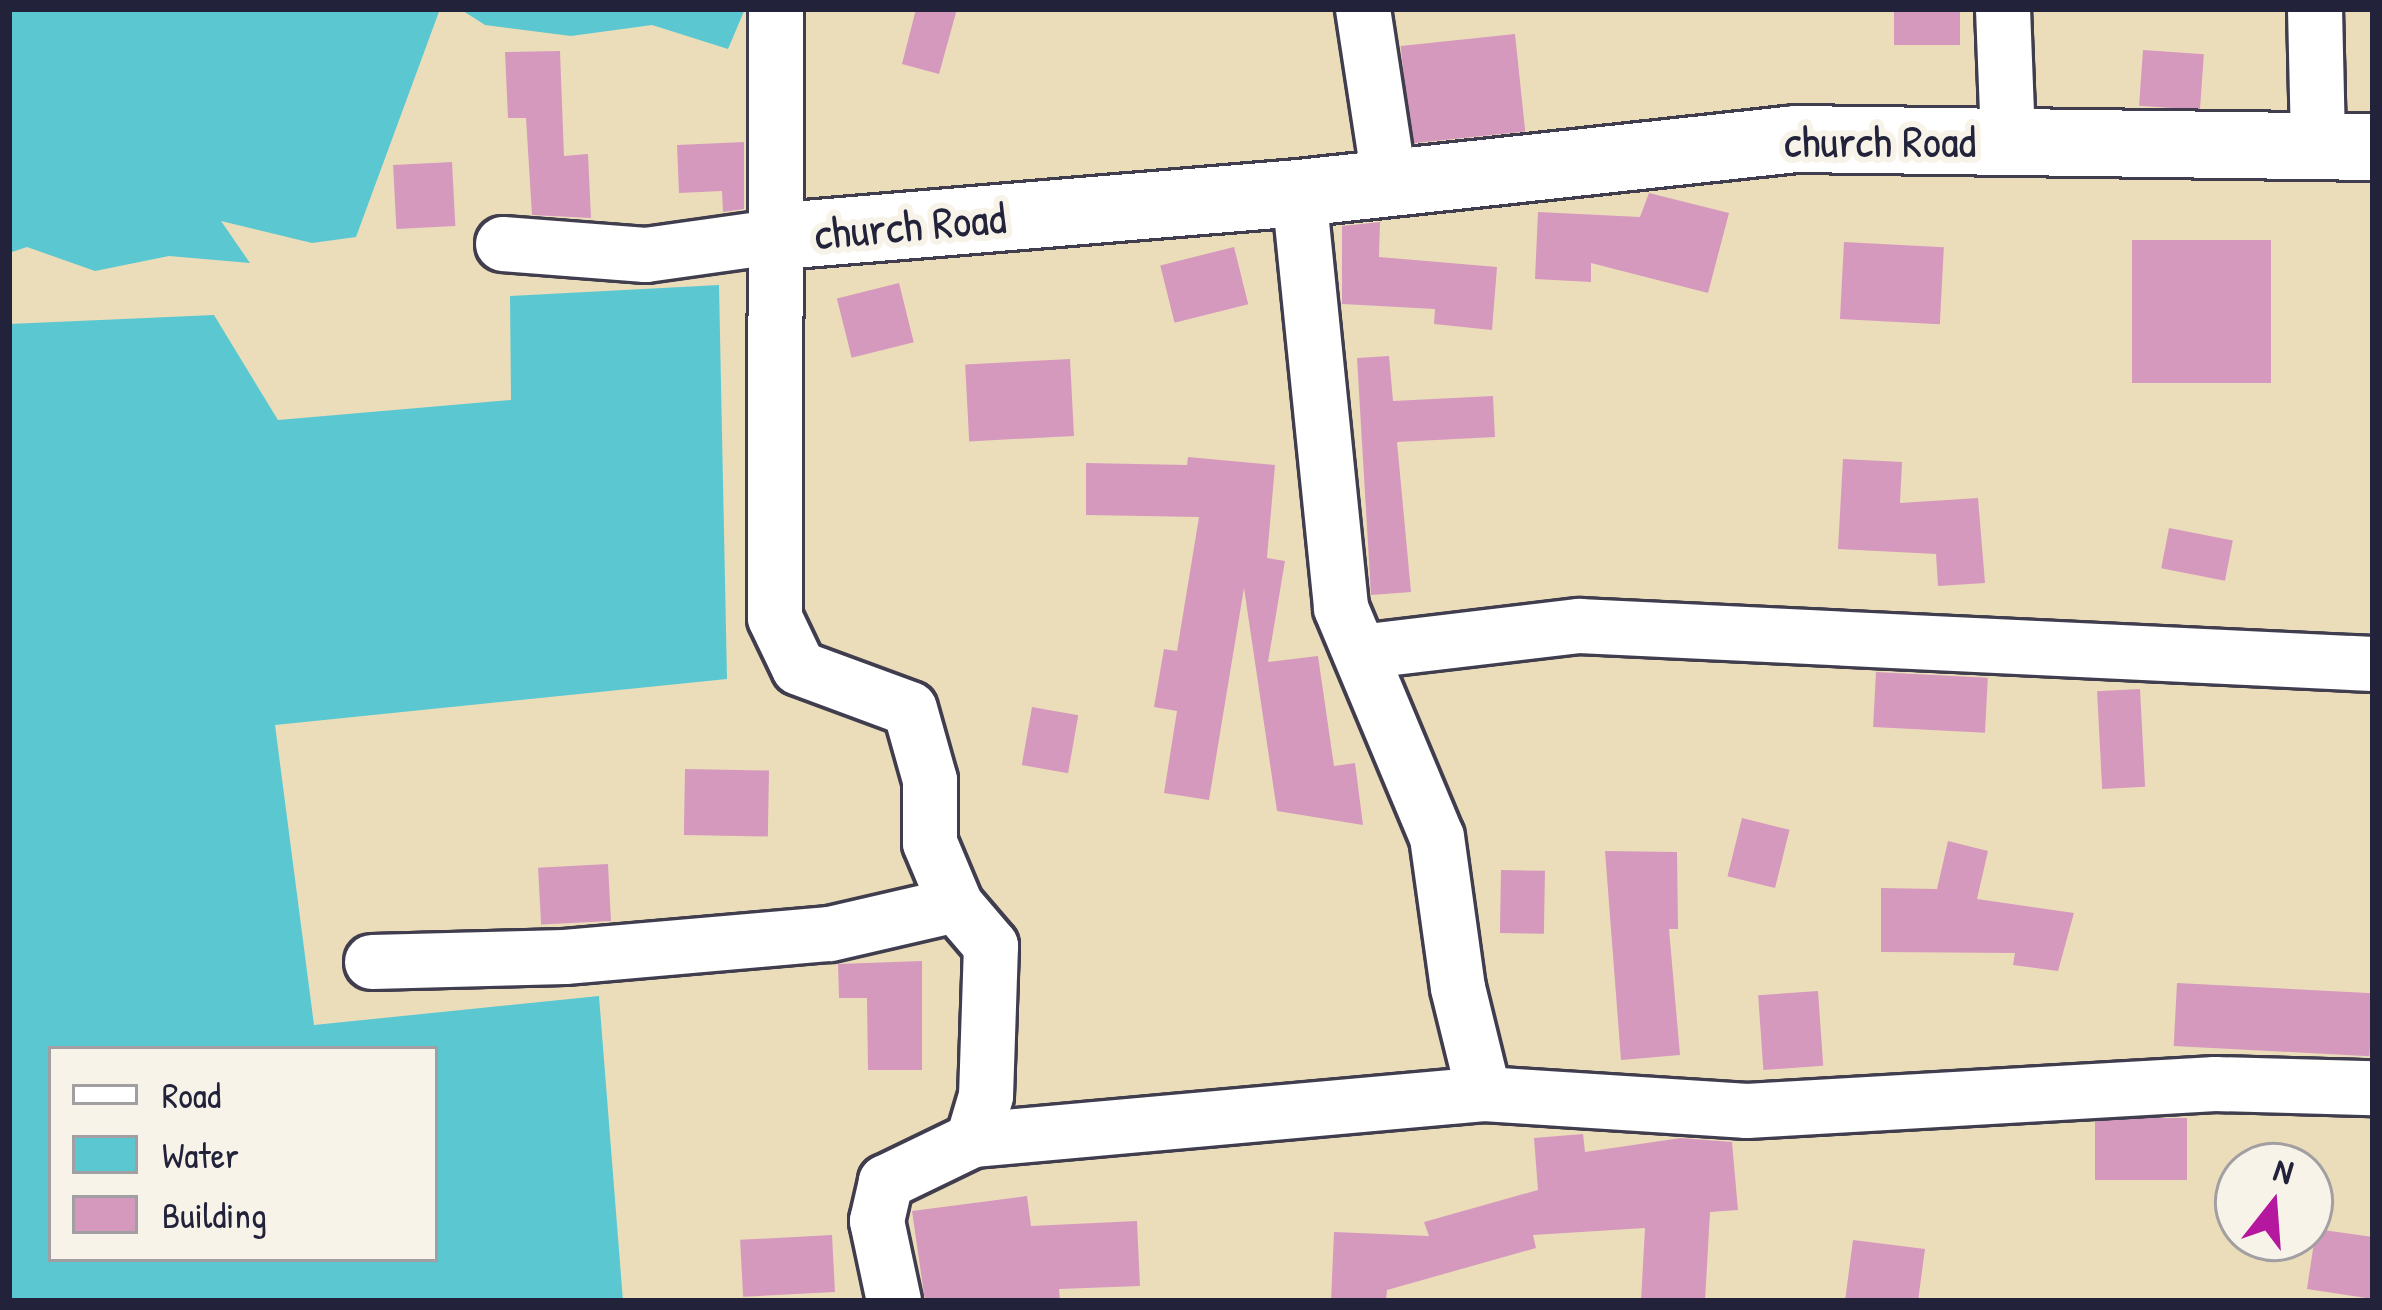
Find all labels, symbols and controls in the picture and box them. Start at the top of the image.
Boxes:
street label: church Road [1784,114,1976,168]
street label: church Road [812,190,1008,260]
legend [48,1046,438,1262]
text: Road [162,1070,221,1119]
text: Water [162,1130,239,1179]
north arrow [2214,1142,2334,1262]
text: N [2269,1147,2298,1194]
text: Building [162,1190,267,1239]

